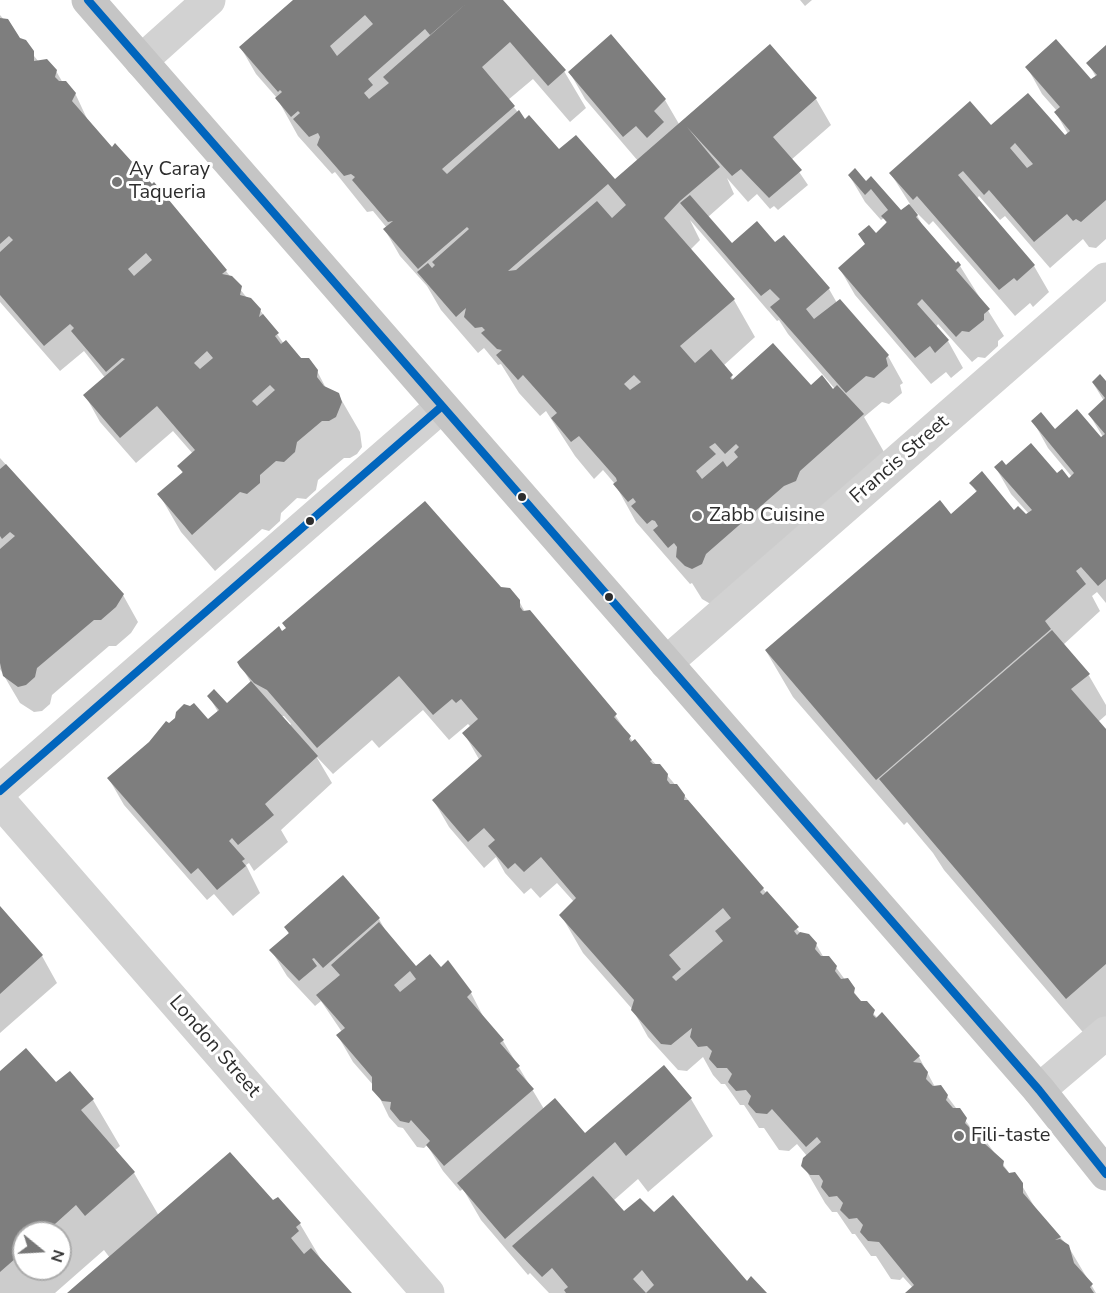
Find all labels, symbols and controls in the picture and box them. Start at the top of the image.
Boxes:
place label: Ay Caray Taqueria [129,158,210,205]
marker: Ay Caray Taqueria [110,175,124,189]
street label: Francis Street [846,411,954,509]
unlabelled marker [516,491,528,503]
place label: Zabb Cuisine [709,504,825,528]
marker: Zabb Cuisine [690,509,704,523]
unlabelled marker [304,515,316,527]
unlabelled marker [603,591,615,603]
street label: London Street [163,991,265,1103]
place label: Fili-taste [971,1124,1050,1148]
marker: Fili-taste [952,1129,966,1143]
north arrow [12,1221,72,1281]
text: N [45,1247,70,1265]

